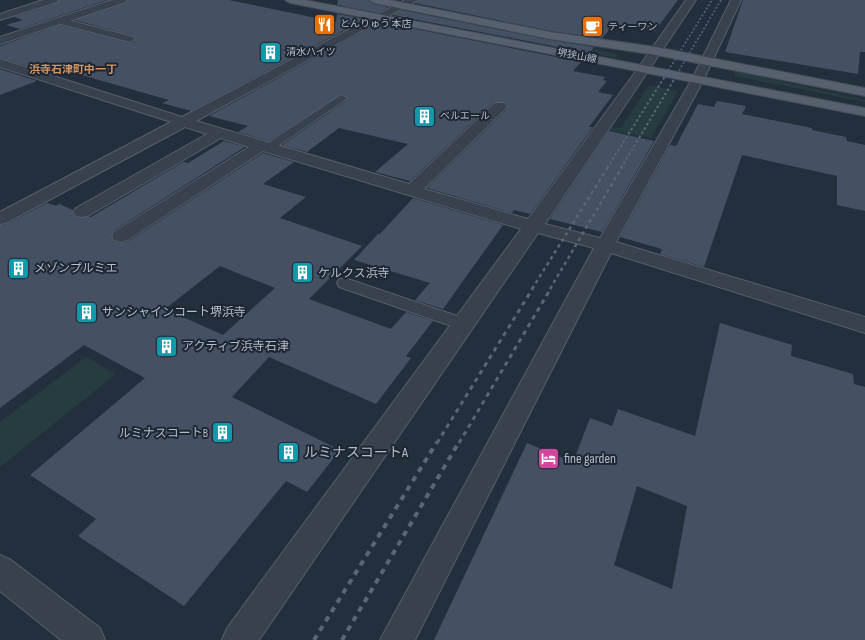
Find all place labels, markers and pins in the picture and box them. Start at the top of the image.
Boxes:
restaurant icon: とんりゅう 本店 [312,11,338,37]
cafe icon: ティーワン [579,14,605,40]
place label: とんりゅう 本店 [340,18,412,30]
place label: ティーワン [608,21,657,33]
building icon: 清水ハイツ [258,39,284,65]
place label: 清水ハイツ [286,46,336,58]
building icon: ベルエール [412,103,438,129]
place label: ベルエール [440,110,490,122]
building icon: メゾンプルミエ [6,255,32,281]
building icon: ケルクス浜寺 [289,260,315,286]
place label: メゾンプルミエ [34,261,118,276]
place label: ケルクス浜寺 [318,266,390,281]
building icon: サンシャインコート堺浜寺 [73,299,99,325]
place label: サンシャインコート堺浜寺 [102,305,246,320]
building icon: アクティブ浜寺石津 [154,333,180,359]
place label: アクティブ浜寺石津 [182,339,289,354]
building icon: ルミナスコートB [210,420,236,446]
place label: ルミナスコートB [119,426,208,441]
building icon: ルミナスコートA [275,439,301,465]
place label: ルミナスコートA [304,444,409,461]
hotel icon: fine garden [536,445,562,471]
place label: fine garden [564,450,616,467]

